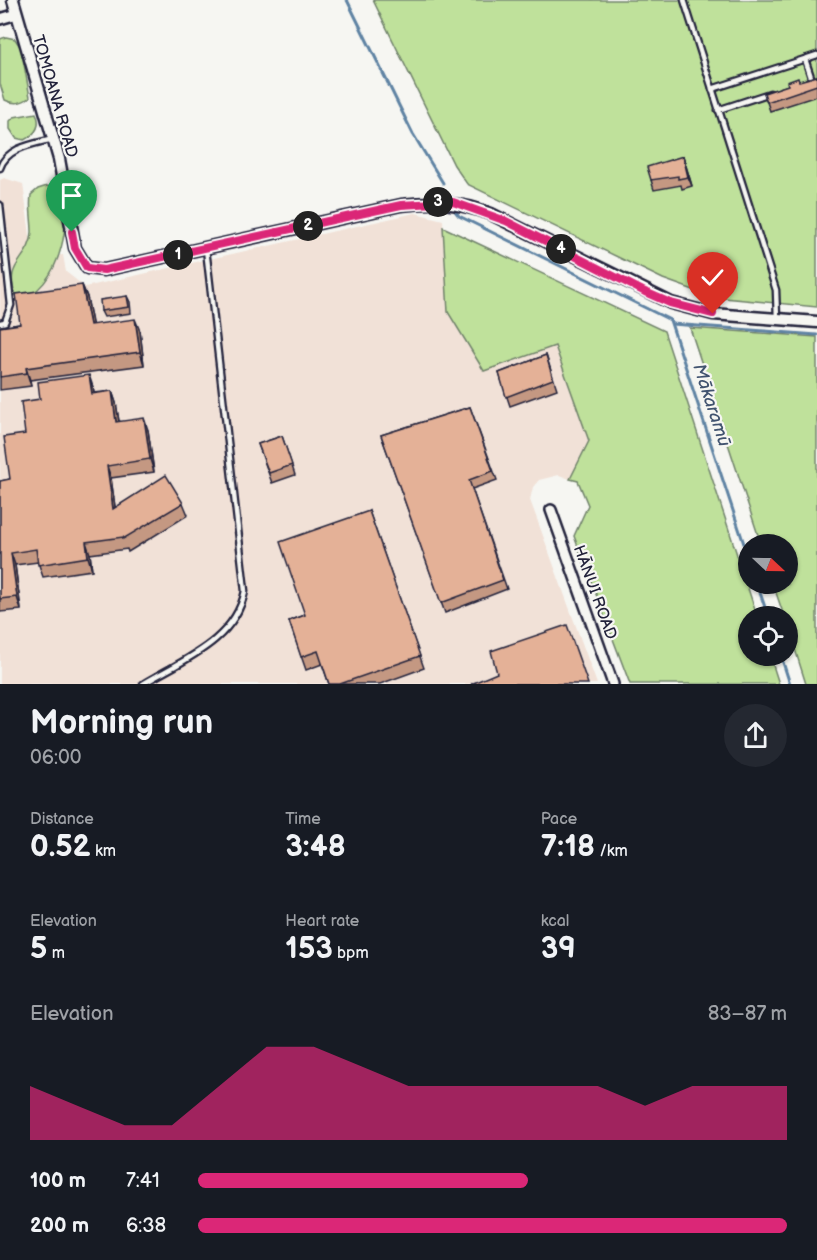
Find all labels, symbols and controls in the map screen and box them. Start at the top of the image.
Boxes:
street label: TOMOANA ROAD [28,33,81,160]
pin [46,170,97,232]
icon: arrive [55,179,88,212]
pin: 3 [423,187,453,217]
text: 3 [433,192,443,211]
pin: 2 [293,211,323,241]
text: 2 [303,216,313,235]
pin: 4 [546,234,576,264]
text: 4 [556,239,566,258]
pin: 1 [163,240,193,270]
text: 1 [175,245,181,264]
pin [687,252,738,314]
icon: check [696,261,729,294]
water label: Mākaramū [688,361,735,449]
north arrow [738,534,798,594]
map controls [738,534,798,666]
street label: HĀNUI ROAD [569,542,622,642]
button: locate [738,606,798,666]
text: Morning run [30,703,213,743]
button: share [724,704,787,767]
text: 06:00 [30,746,82,770]
text: Distance [30,810,94,829]
text: Time [285,810,321,829]
text: Pace [541,810,577,829]
text: 0.52 [30,829,91,865]
text: 3:48 [285,829,346,865]
text: 7:18 [541,829,595,865]
text: km [91,842,116,861]
text: /km [595,842,628,861]
text: Elevation [30,912,97,931]
text: Heart rate [285,912,359,931]
text: kcal [541,912,569,931]
text: 5 [30,931,47,967]
text: 153 [285,931,333,967]
text: 39 [541,931,576,967]
text: m [47,944,65,963]
text: bpm [333,944,369,963]
text: Elevation [30,1002,113,1026]
text: 83–87 m [708,1002,787,1026]
text: 100 m [30,1169,86,1193]
text: 7:41 [126,1169,160,1193]
text: 200 m [30,1214,89,1238]
text: 6:38 [126,1214,166,1238]

